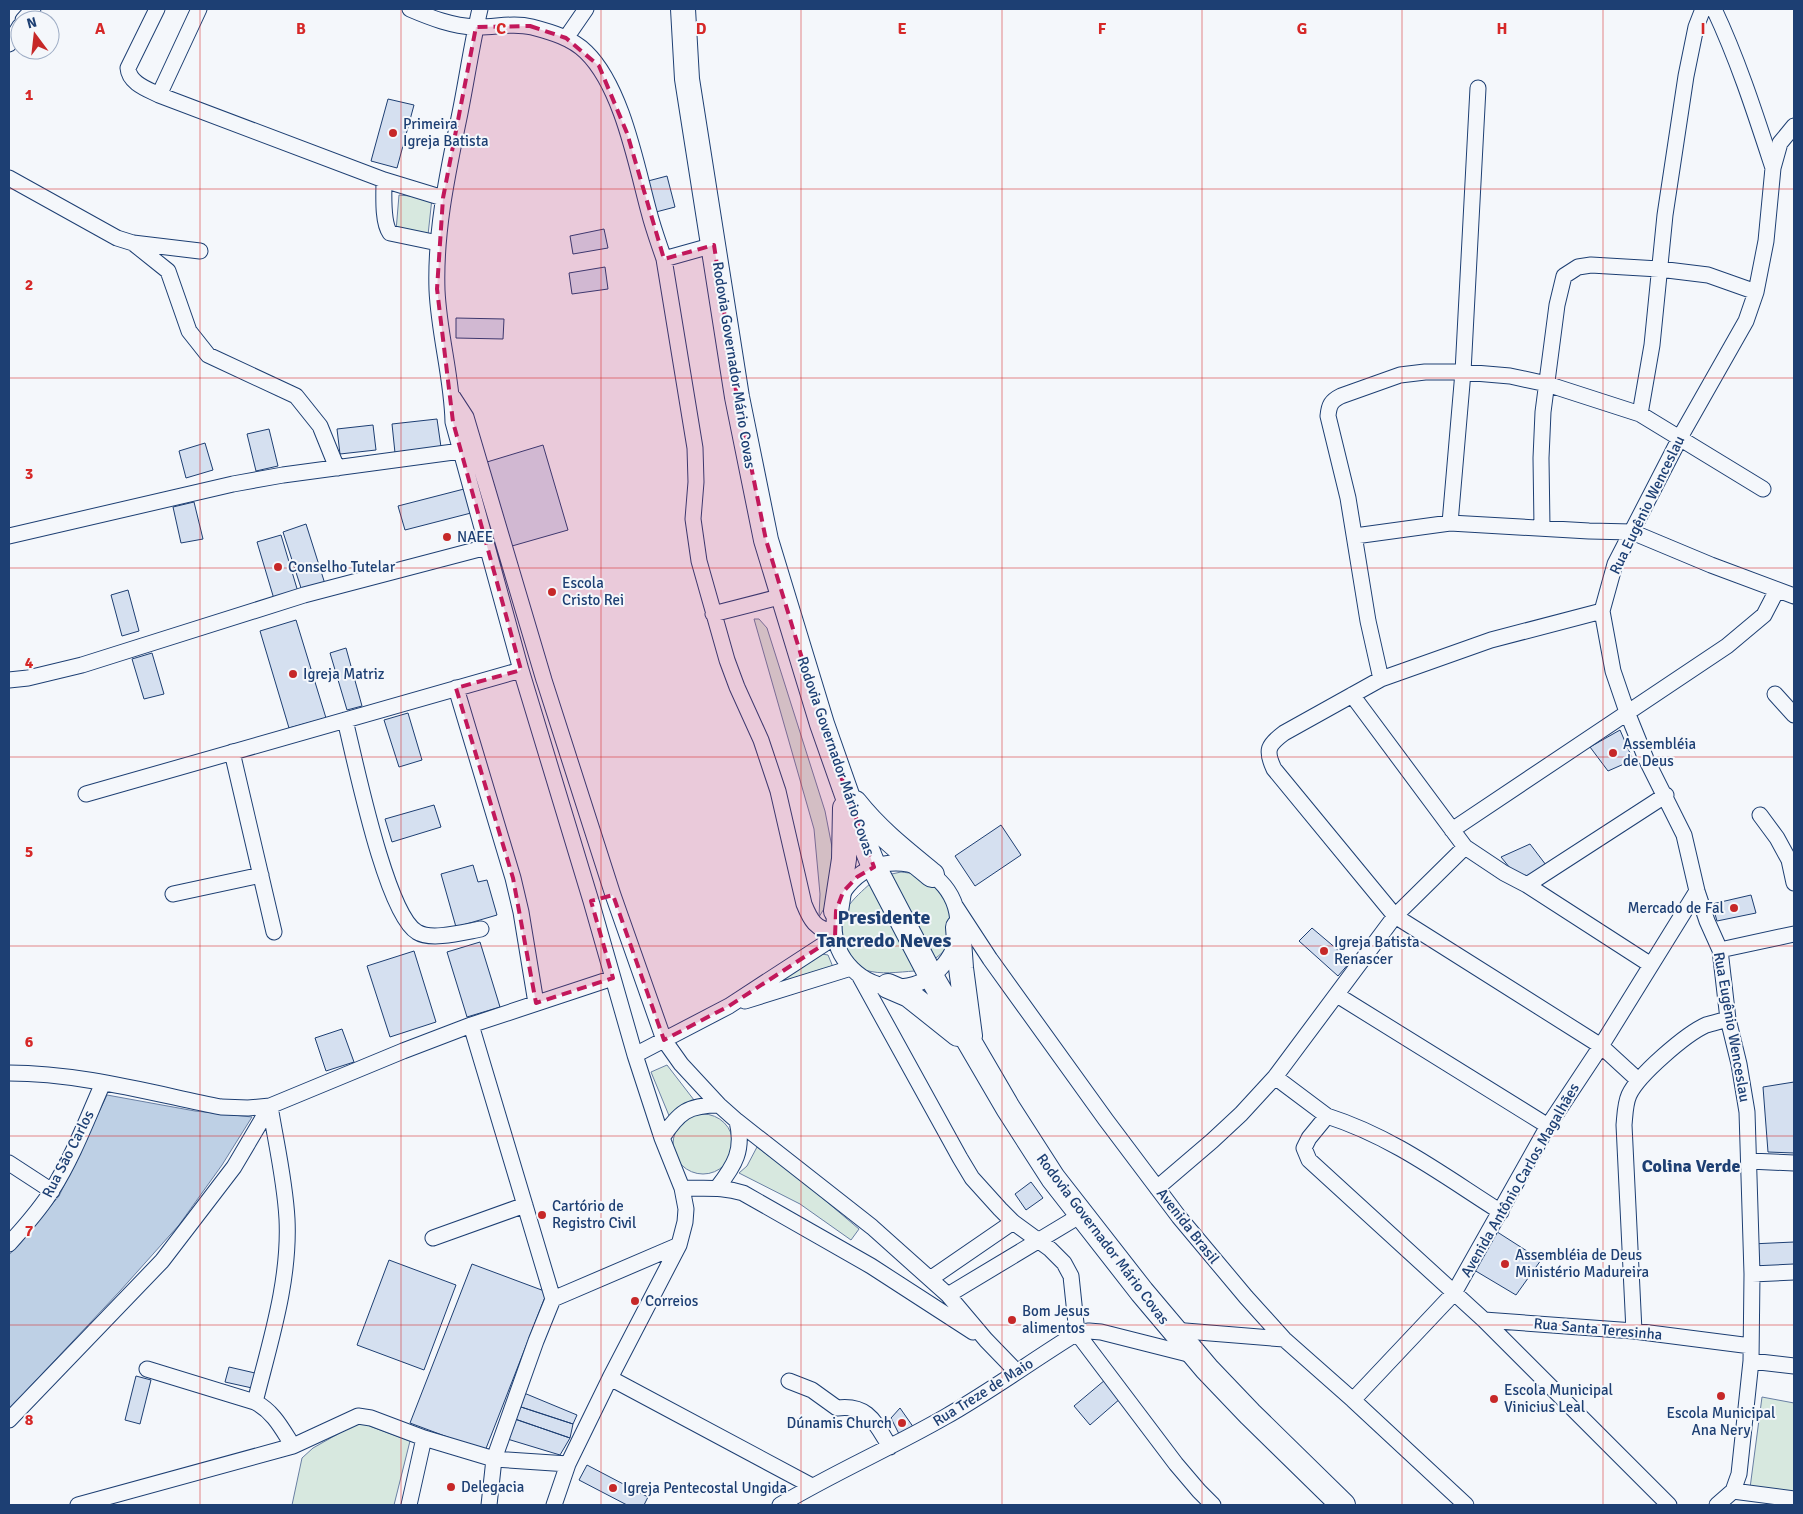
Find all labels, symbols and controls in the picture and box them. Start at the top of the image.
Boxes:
north arrow [10,10,60,60]
text: N [25,13,39,32]
text: A [95,19,106,39]
text: B [296,19,306,39]
text: C [496,19,506,39]
text: D [696,19,707,39]
text: E [897,19,907,39]
text: F [1098,19,1107,39]
text: G [1297,19,1307,39]
text: H [1497,19,1507,39]
text: I [1700,19,1706,39]
text: 1 [25,85,34,105]
place label: Primeira Igreja Batista [403,115,489,150]
marker: Primeira Igreja Batista [387,127,399,139]
street label: Rodovia Governador Mário Covas [709,260,759,470]
text: 2 [25,275,33,295]
street label: Rua Eugênio Wenceslau [1606,433,1688,577]
text: 3 [25,464,33,484]
place label: NAEE [457,528,493,546]
marker: NAEE [441,531,453,543]
place label: Conselho Tutelar [288,558,396,576]
marker: Conselho Tutelar [272,561,284,573]
place label: Escola Cristo Rei [562,574,624,609]
marker: Escola Cristo Rei [546,586,558,598]
text: 4 [25,653,34,673]
street label: Rodovia Governador Mário Covas [793,654,879,858]
place label: Igreja Matriz [303,665,385,683]
marker: Igreja Matriz [287,668,299,680]
place label: Assembléia de Deus [1623,735,1696,770]
marker: Assembléia de Deus [1607,747,1619,759]
text: 5 [25,842,33,862]
place label: Mercado de Fal [1627,899,1724,917]
marker: Mercado de Fal [1728,902,1740,914]
district label: Presidente Tancredo Neves [817,905,951,953]
place label: Igreja Batista Renascer [1334,933,1420,968]
marker: Igreja Batista Renascer [1318,945,1330,957]
street label: Rua Eugênio Wenceslau [1710,950,1754,1104]
text: 6 [25,1032,34,1052]
street label: Avenida Antônio Carlos Magalhães [1457,1079,1583,1280]
street label: Rua São Carlos [38,1107,98,1201]
street label: Rodovia Governador Mário Covas [1033,1150,1173,1328]
district label: Colina Verde [1642,1155,1740,1177]
street label: Avenida Brasil [1153,1185,1223,1267]
place label: Cartório de Registro Civil [552,1197,636,1232]
marker: Cartório de Registro Civil [536,1209,548,1221]
text: 7 [25,1221,34,1241]
place label: Assembléia de Deus Ministério Madureira [1515,1246,1649,1281]
marker: Assembléia de Deus Ministério Madureira [1499,1258,1511,1270]
place label: Correios [645,1292,699,1310]
marker: Correios [629,1295,641,1307]
place label: Bom Jesus alimentos [1022,1302,1090,1337]
marker: Bom Jesus alimentos [1006,1314,1018,1326]
street label: Rua Santa Teresinha [1533,1314,1663,1344]
street label: Rua Treze de Maio [930,1354,1037,1430]
place label: Escola Municipal Vinicius Leal [1504,1381,1613,1416]
marker: Escola Municipal Ana Nery [1715,1390,1727,1402]
marker: Escola Municipal Vinicius Leal [1488,1393,1500,1405]
place label: Escola Municipal Ana Nery [1667,1404,1775,1439]
text: 8 [25,1410,34,1430]
place label: Dúnamis Church [787,1414,892,1432]
marker: Dúnamis Church [896,1417,908,1429]
place label: Delegacia [461,1478,524,1496]
place label: Igreja Pentecostal Ungida [623,1479,787,1497]
marker: Delegacia [445,1481,457,1493]
marker: Igreja Pentecostal Ungida [607,1482,619,1494]

